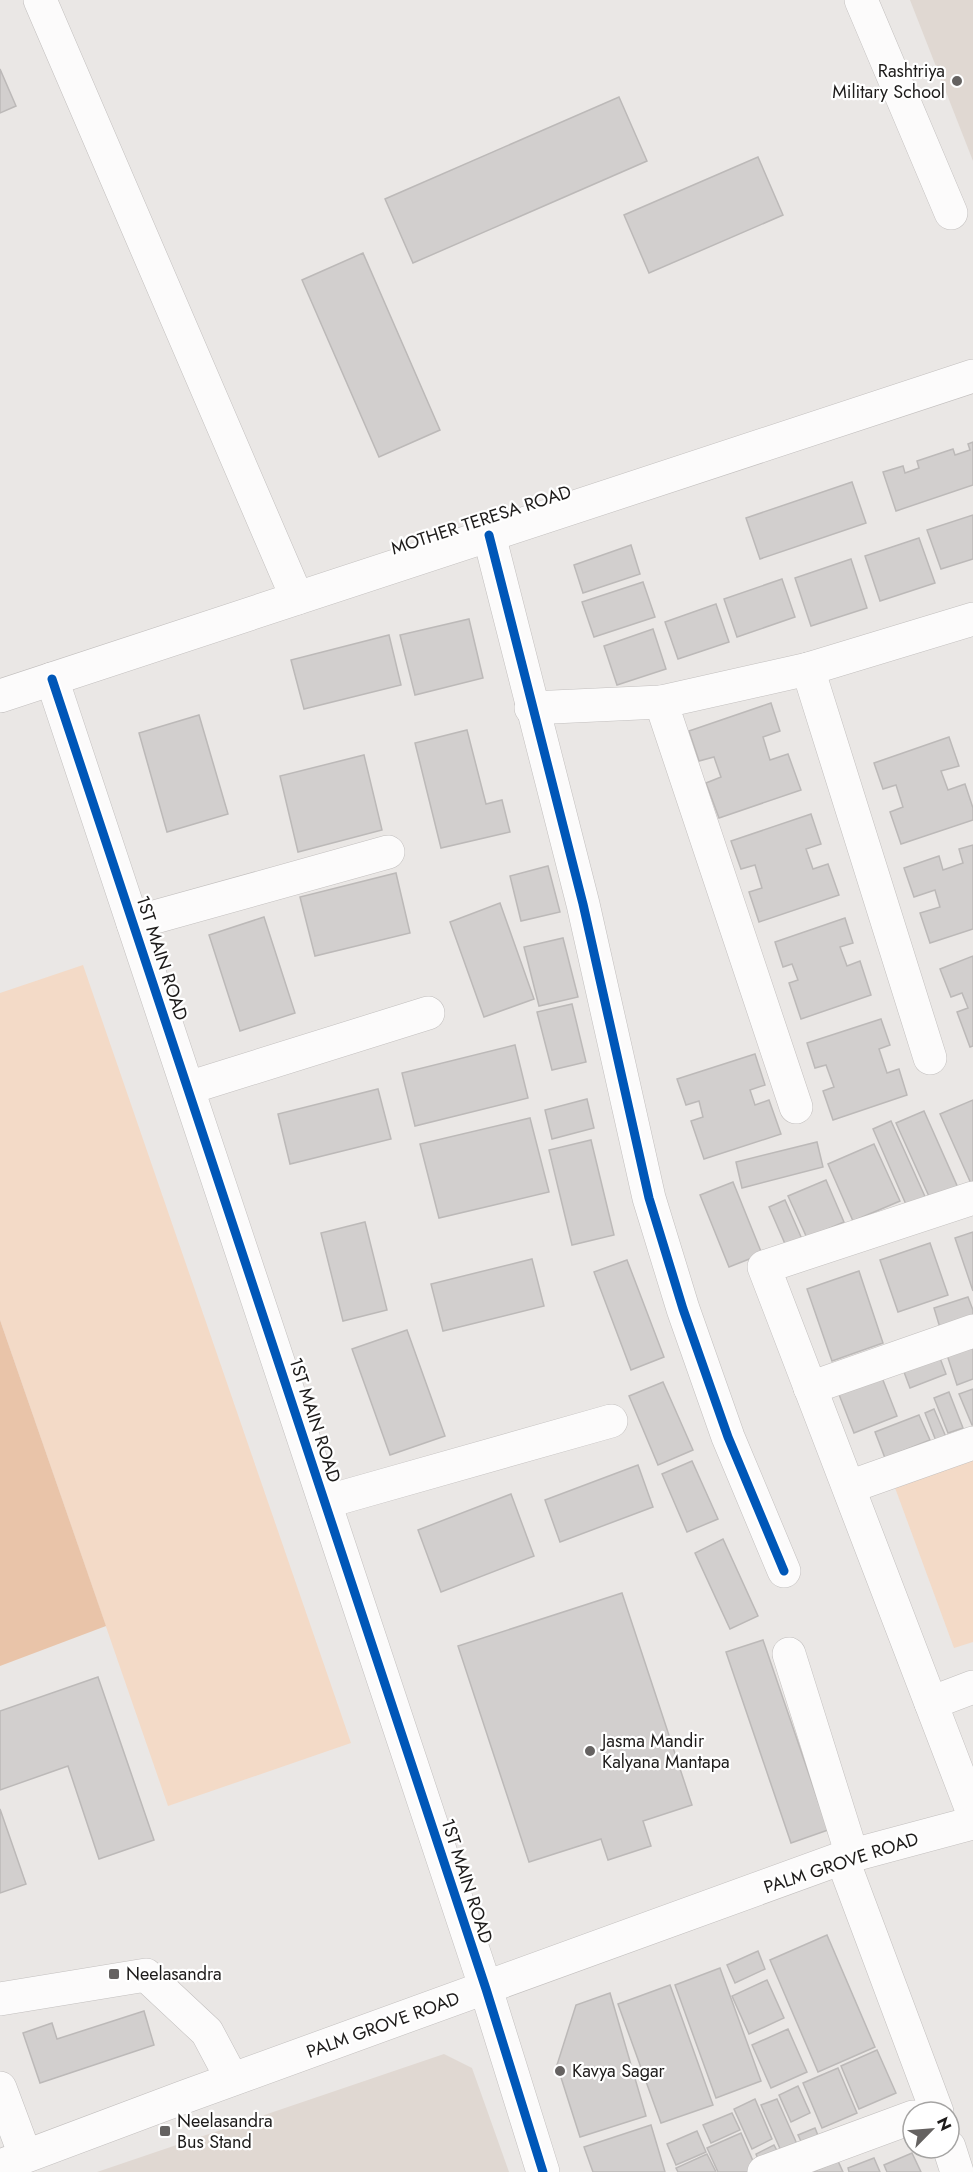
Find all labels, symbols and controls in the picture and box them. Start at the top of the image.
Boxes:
place label: Rashtriya Military School [832,58,945,105]
marker: Rashtriya Military School [950,74,964,88]
street label: MOTHER TERESA ROAD [388,479,574,561]
street label: 1ST MAIN ROAD [130,892,194,1024]
street label: 1ST MAIN ROAD [283,1354,347,1486]
place label: Jasma Mandir Kalyana Mantapa [600,1728,730,1775]
marker: Jasma Mandir Kalyana Mantapa [583,1744,597,1758]
street label: 1ST MAIN ROAD [435,1815,499,1947]
street label: PALM GROVE ROAD [760,1826,922,1900]
place label: Neelasandra [126,1961,222,1987]
marker: Neelasandra [107,1967,121,1981]
street label: PALM GROVE ROAD [303,1985,463,2065]
place label: Kavya Sagar [572,2058,666,2084]
marker: Kavya Sagar [553,2064,567,2078]
north arrow [901,2100,961,2160]
place label: Neelasandra Bus Stand [177,2108,273,2155]
text: N [931,2113,957,2134]
marker: Neelasandra Bus Stand [158,2124,172,2138]

